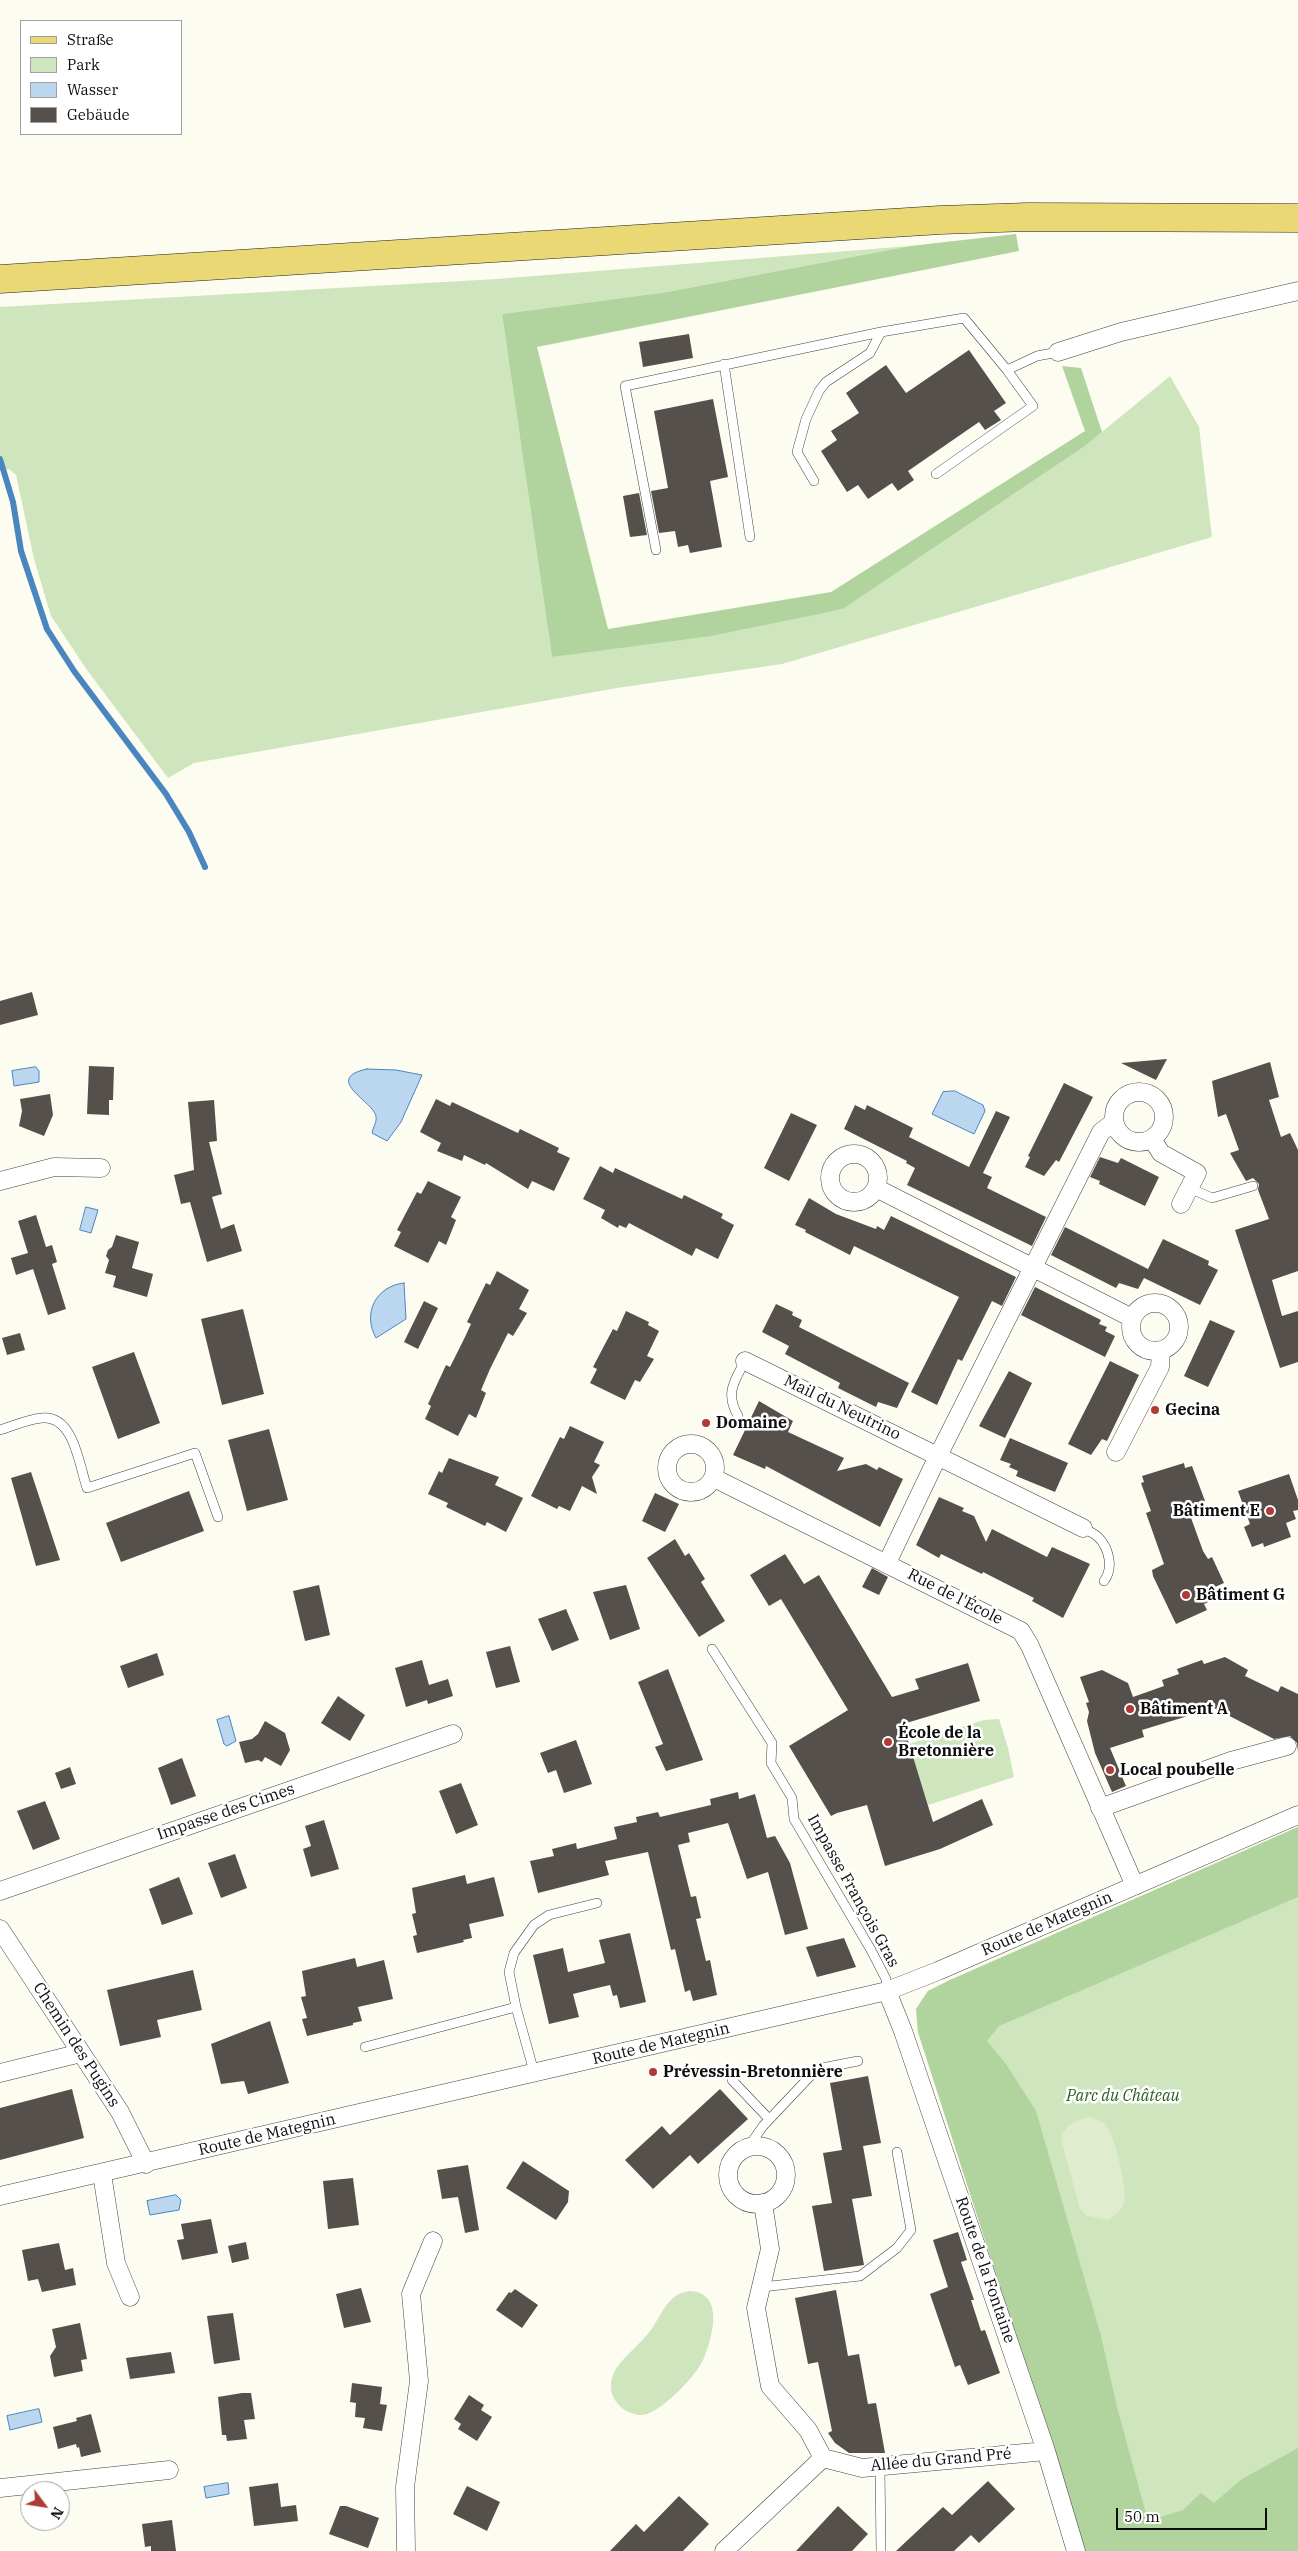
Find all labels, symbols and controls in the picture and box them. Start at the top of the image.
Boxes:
legend [20,20,182,135]
text: Straße [67,30,114,49]
text: Park [67,55,100,74]
text: Wasser [67,80,118,99]
text: Gebäude [67,105,130,124]
street label: Mail du Neutrino [781,1371,903,1445]
place label: Gecina [1165,1400,1220,1420]
marker: Gecina [1149,1404,1161,1416]
place label: Domaine [716,1413,787,1433]
marker: Domaine [700,1417,712,1429]
place label: Bâtiment E [1173,1501,1260,1521]
marker: Bâtiment E [1264,1505,1276,1517]
street label: Rue de l'École [904,1565,1006,1629]
place label: Bâtiment G [1196,1585,1285,1605]
marker: Bâtiment G [1180,1589,1192,1601]
place label: Bâtiment A [1140,1699,1228,1719]
marker: Bâtiment A [1124,1703,1136,1715]
place label: École de la Bretonnière [898,1723,994,1761]
marker: École de la Bretonnière [882,1736,894,1748]
place label: Local poubelle [1120,1760,1234,1780]
marker: Local poubelle [1104,1764,1116,1776]
street label: Impasse des Cimes [155,1779,297,1845]
street label: Impasse François Gras [803,1811,903,1971]
street label: Route de Mategnin [979,1888,1115,1960]
street label: Chemin des Pugins [29,1979,123,2111]
street label: Route de Mategnin [590,2019,732,2069]
place label: Prévessin-Bretonnière [663,2062,843,2082]
marker: Prévessin-Bretonnière [647,2066,659,2078]
park label: Parc du Château [1066,2086,1180,2106]
street label: Route de Mategnin [196,2110,338,2160]
street label: Route de la Fontaine [951,2194,1019,2346]
street label: Allée du Grand Pré [870,2444,1012,2476]
north arrow [20,2481,70,2531]
scale bar [1118,2498,1269,2530]
text: N [46,2504,68,2523]
text: 50 m [1124,2507,1160,2526]

